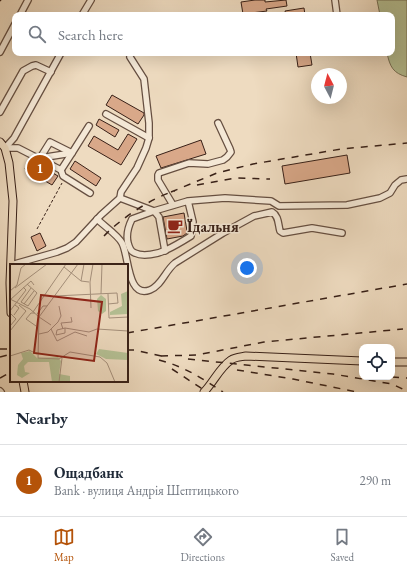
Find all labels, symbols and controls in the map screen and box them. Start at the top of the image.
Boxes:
search box [12,12,395,56]
icon: search [26,23,48,45]
text: Search here [58,25,123,44]
north arrow [311,68,347,104]
pin: 1 [27,153,53,183]
cafe icon: Їдальня [166,217,184,235]
place label: Їдальня [187,217,239,236]
your location [237,258,257,278]
inset map [10,264,128,382]
map controls [359,344,395,380]
button: locate [359,344,395,380]
text: Nearby [16,407,68,429]
text: Ощадбанк [54,463,123,482]
text: 1 [26,472,32,489]
text: 290 m [360,472,391,489]
text: Bank · вулиця Андрія Шептицького [54,482,239,499]
tab: Map [53,526,75,564]
tab: Directions [181,526,225,564]
tab: Saved [331,526,354,564]

